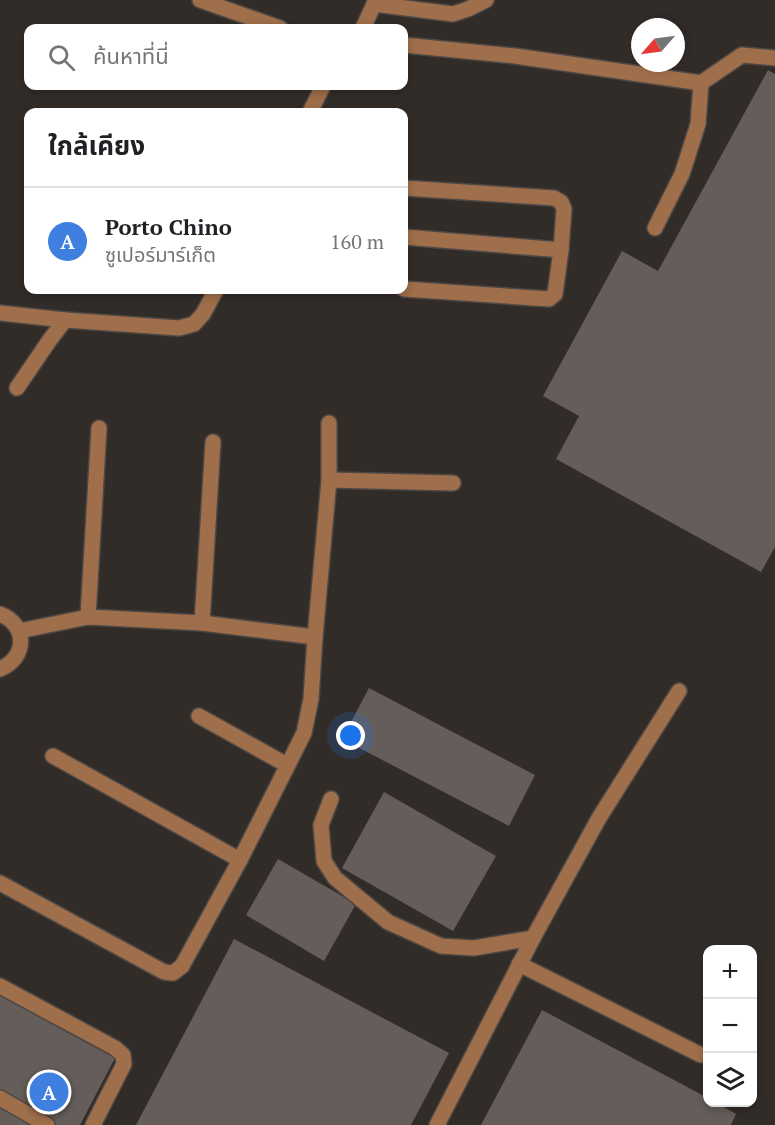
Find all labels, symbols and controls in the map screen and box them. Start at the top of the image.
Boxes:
north arrow [631,18,685,72]
search box [24,24,408,90]
icon: search [45,41,78,74]
text: ค้นหาที่นี่ [93,41,169,70]
text: ใกล้เคียง [48,128,145,162]
text: Porto Chino [105,212,232,241]
text: A [60,228,75,255]
text: 160 m [330,228,384,255]
text: ซูเปอร์มาร์เก็ต [105,241,216,268]
your location [336,721,365,750]
map controls [703,945,757,1107]
button: + [703,945,757,999]
button: − [703,999,757,1053]
button: layers [703,1053,757,1107]
pin: A [29,1070,68,1114]

